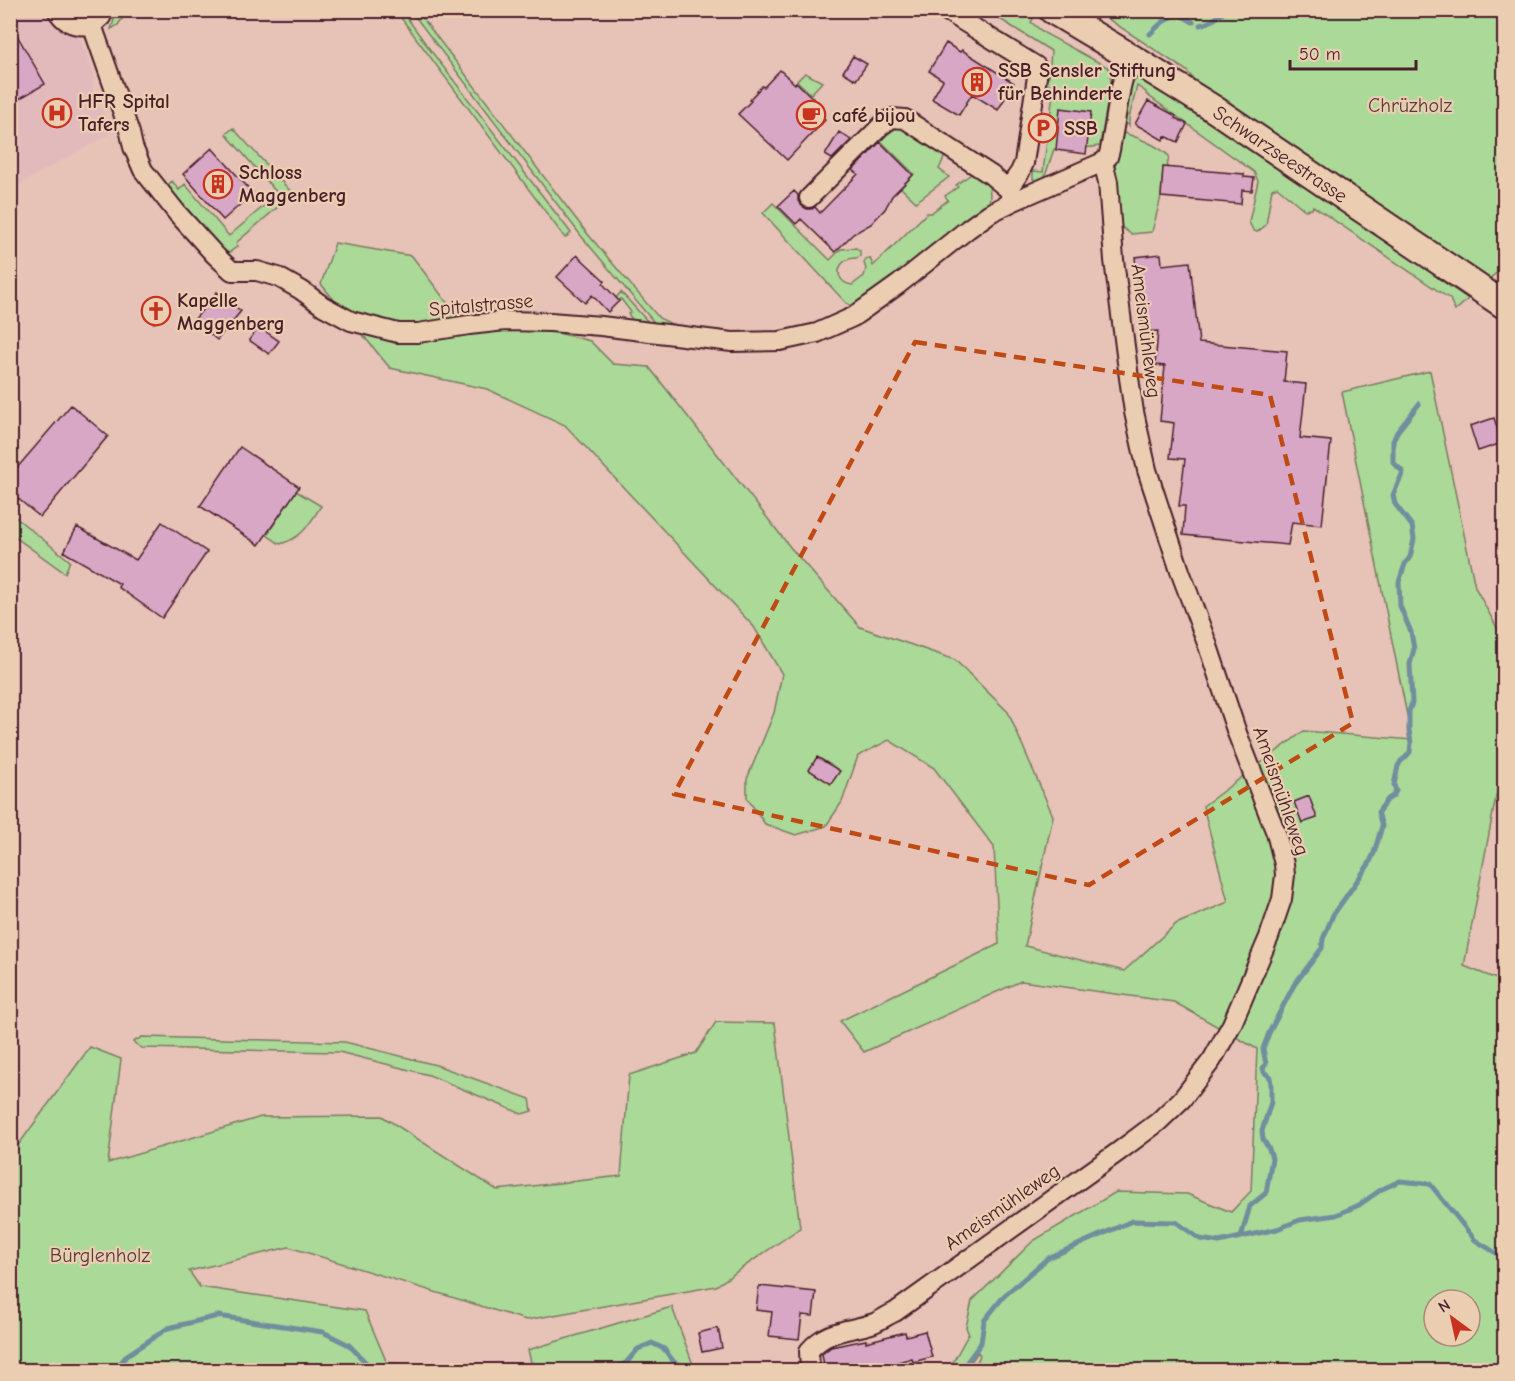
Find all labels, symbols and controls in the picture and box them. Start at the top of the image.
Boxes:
scale bar [1290,33,1416,71]
text: 50 m [1299,44,1341,65]
place label: SSB Sensler Stiftung für Behinderte [997,59,1177,105]
building icon: SSB Sensler Stiftung für Behinderte [961,66,993,98]
place label: HFR Spital Tafers [78,90,170,136]
park label: Chrüzholz [1368,94,1452,117]
hospital icon: HFR Spital Tafers [41,97,73,129]
cafe icon: café bijou [795,99,827,131]
street label: Schwarzseestrasse [1209,100,1352,207]
place label: café bijou [832,104,916,127]
parking icon: SSB [1027,112,1059,144]
place label: SSB [1064,117,1098,140]
place label: Schloss Maggenberg [239,161,347,207]
building icon: Schloss Maggenberg [202,168,234,200]
street label: Ameismühleweg [1126,263,1166,399]
place label: Kapelle Maggenberg [177,289,285,335]
street label: Spitalstrasse [428,289,534,321]
church icon: Kapelle Maggenberg [140,295,172,327]
street label: Ameismühleweg [1248,723,1314,859]
street label: Ameismühleweg [940,1159,1064,1255]
park label: Bürglenholz [50,1244,151,1267]
north arrow [1422,1288,1482,1348]
text: N [1435,1296,1454,1317]

